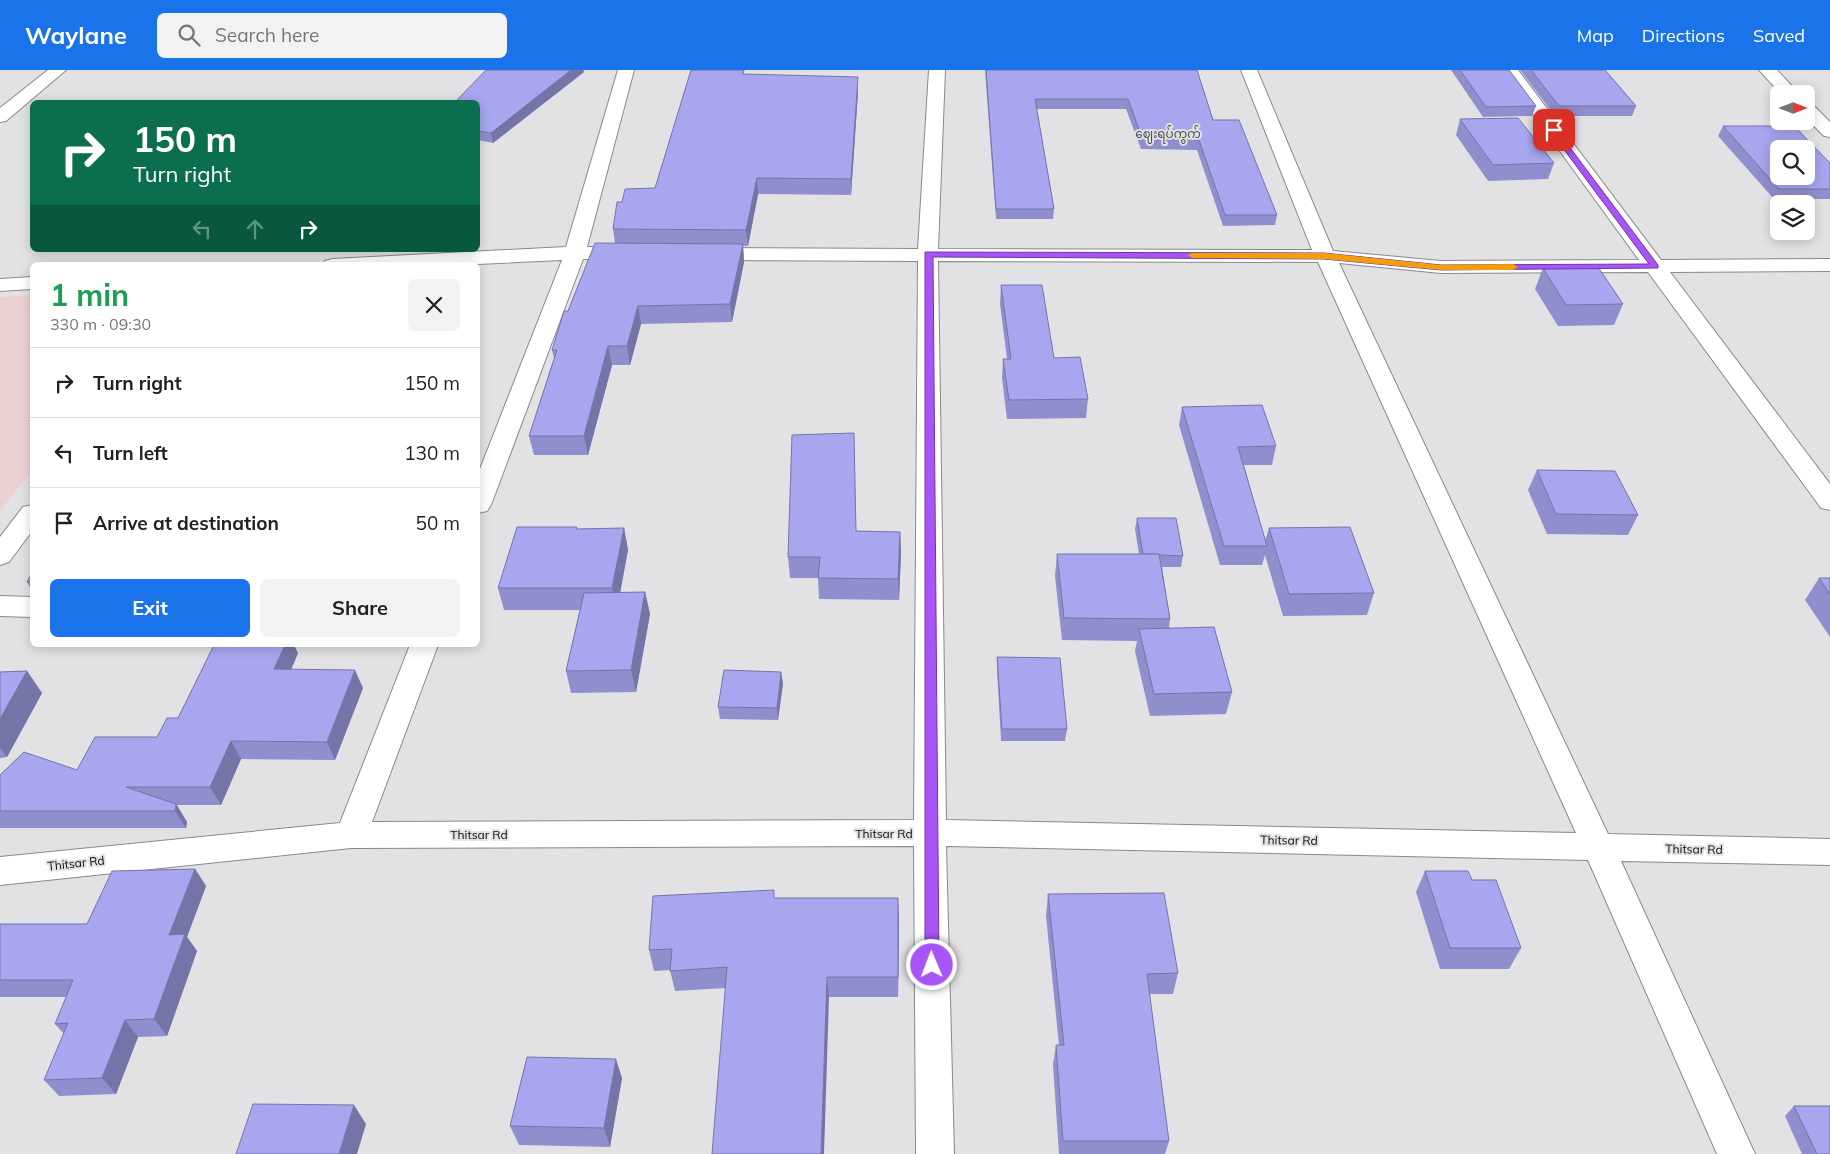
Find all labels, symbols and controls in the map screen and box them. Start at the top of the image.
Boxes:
search box [157,13,507,58]
text: Waylane [25,20,127,50]
icon: search [175,21,203,49]
text: Search here [215,23,319,47]
text: Map [1577,24,1614,47]
text: Directions [1642,24,1725,47]
text: Saved [1753,24,1805,47]
north arrow [1770,85,1815,130]
map controls [1770,85,1815,240]
pin [1533,109,1575,151]
icon: arrive [1540,116,1568,144]
text: 150 m [133,117,237,161]
icon: right [50,120,115,185]
district label: ဈေးရပ်ကွက် [1135,125,1201,144]
button: search [1770,140,1815,185]
text: Turn right [133,160,231,188]
button: layers [1770,195,1815,240]
icon: left [188,215,216,243]
icon: ahead [241,215,269,243]
icon: right [294,215,322,243]
text: 1 min [50,276,129,314]
button: close [408,279,460,331]
text: 330 m · 09:30 [50,314,151,334]
icon: right [50,369,78,397]
text: Turn right [93,371,182,395]
text: 150 m [404,371,460,395]
icon: left [50,439,78,467]
text: Turn left [93,441,168,465]
text: 130 m [404,441,460,465]
icon: arrive [50,509,78,537]
text: Arrive at destination [93,511,279,535]
text: 50 m [416,511,460,535]
button: Exit [50,579,250,637]
button: Share [260,579,460,637]
street label: Thitsar Rd [855,826,913,841]
street label: Thitsar Rd [450,827,508,842]
street label: Thitsar Rd [1260,832,1318,848]
street label: Thitsar Rd [1665,841,1723,857]
street label: Thitsar Rd [47,853,105,873]
position arrow [905,938,957,990]

